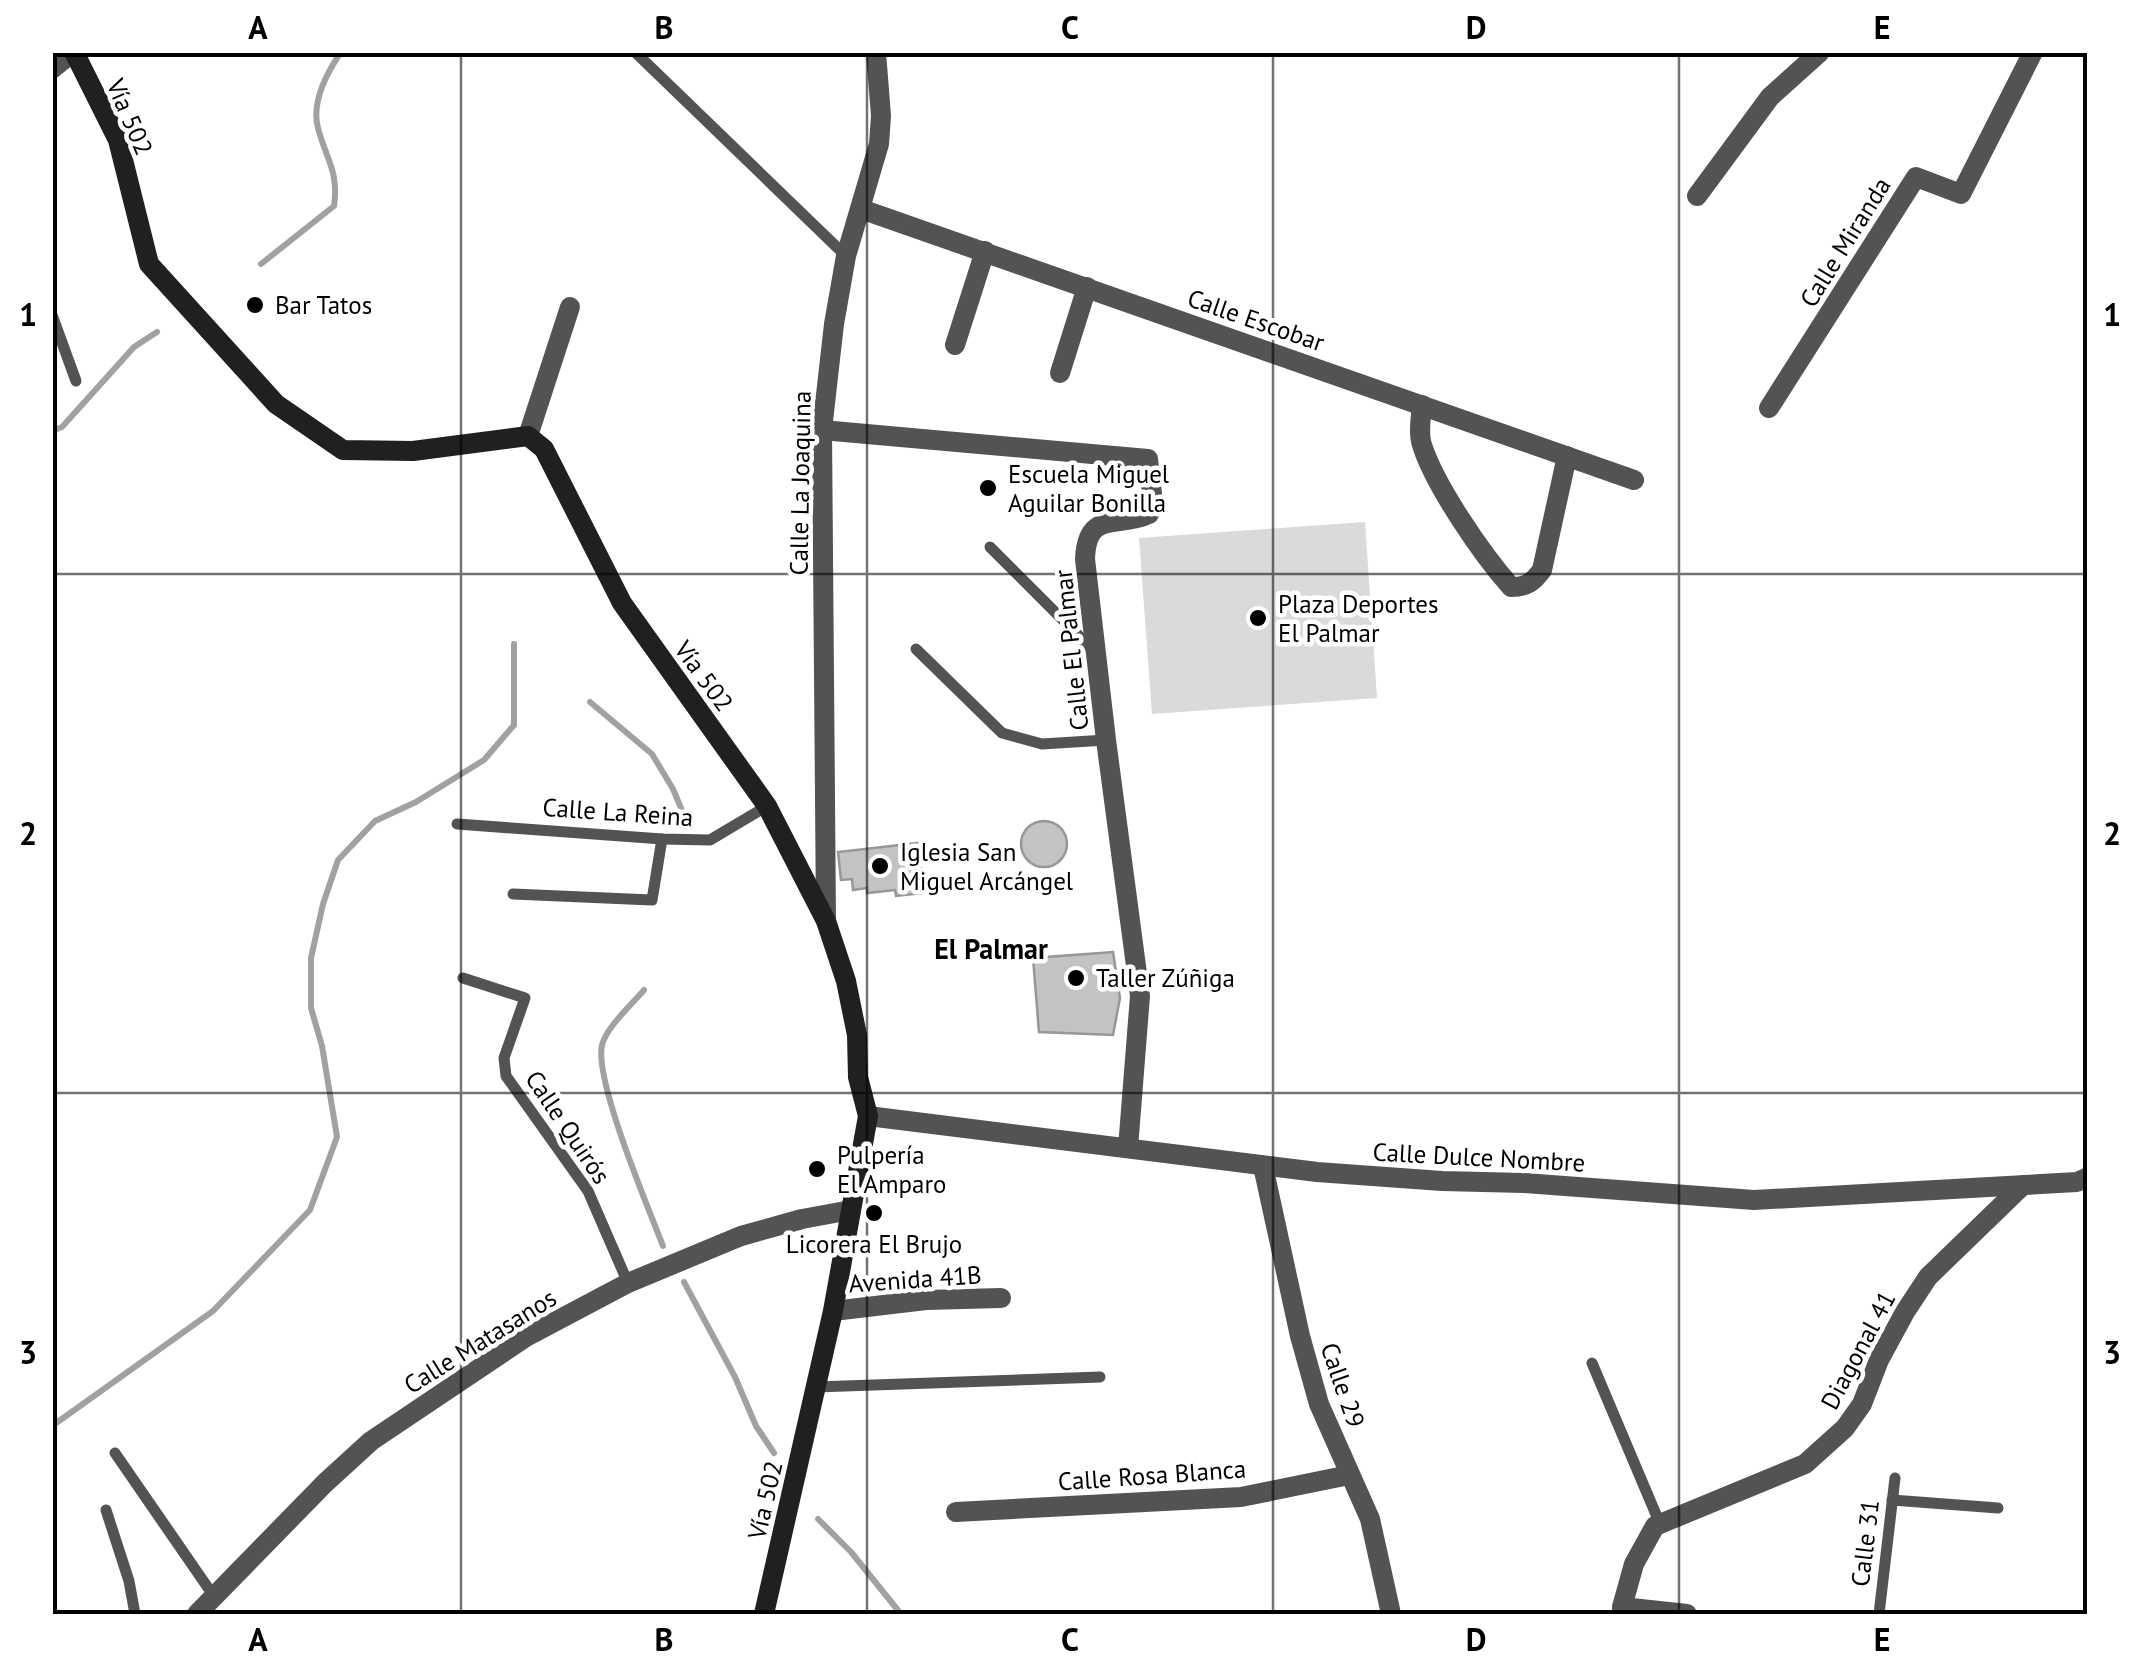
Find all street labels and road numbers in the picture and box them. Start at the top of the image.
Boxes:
street label: Vía 502 [99,73,160,160]
street label: Calle Miranda [1792,171,1898,313]
street label: Calle Escobar [1183,282,1329,359]
street label: Calle La Joaquina [782,390,818,576]
street label: Calle El Palmar [1047,567,1095,732]
street label: Vía 502 [667,634,740,718]
street label: Calle La Reina [542,791,694,833]
street label: Calle Quirós [518,1064,618,1190]
street label: Calle Dulce Nombre [1372,1135,1586,1179]
street label: Avenida 41B [848,1258,982,1300]
street label: Calle Matasanos [398,1281,562,1401]
street label: Diagonal 41 [1813,1285,1903,1415]
street label: Calle 29 [1314,1338,1372,1432]
street label: Calle Rosa Blanca [1057,1452,1247,1498]
street label: Vía 502 [740,1458,790,1543]
street label: Calle 31 [1844,1498,1886,1588]

